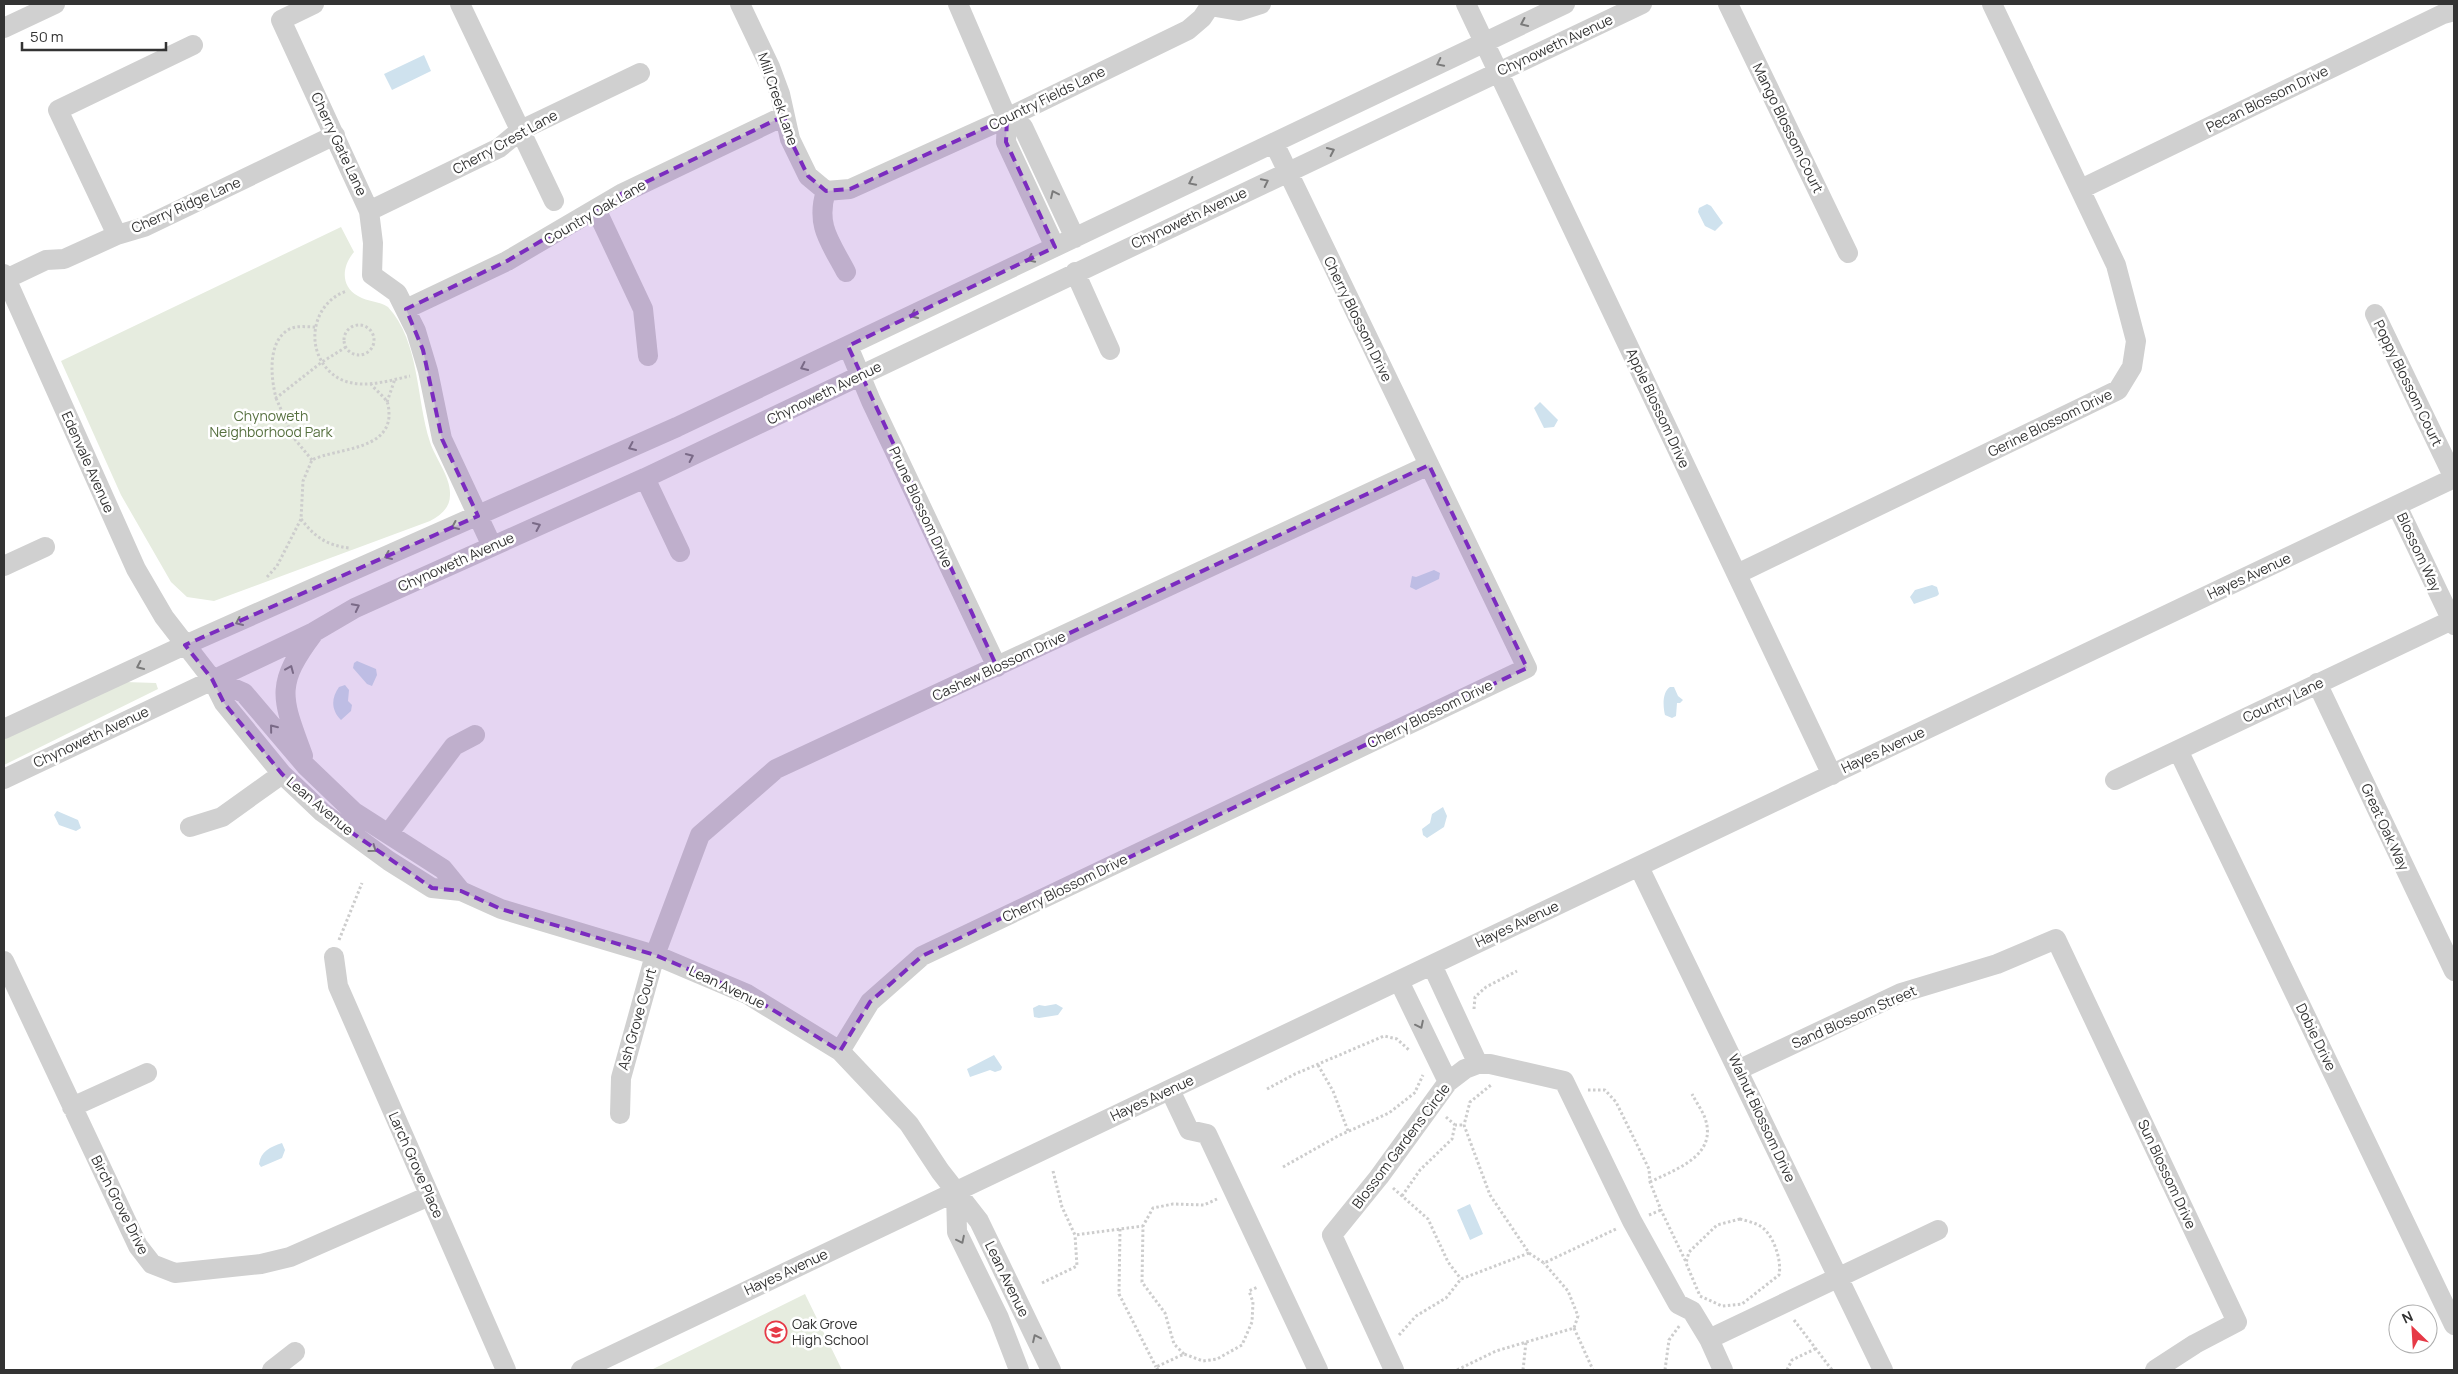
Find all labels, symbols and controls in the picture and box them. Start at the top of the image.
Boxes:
street label: Chynoweth Avenue [1494,9,1616,80]
one-way arrow [1520,17,1529,27]
scale bar [22,20,166,52]
text: 50 m [30,26,64,47]
street label: Mill Creek Lane [754,50,803,148]
one-way arrow [1436,57,1445,67]
street label: Mango Blossom Court [1749,60,1828,196]
street label: Country Fields Lane [985,61,1108,134]
street label: Pecan Blossom Drive [2203,61,2331,136]
street label: Cherry Gate Lane [307,89,372,199]
street label: Cherry Crest Lane [449,105,561,178]
one-way arrow [1326,147,1335,157]
street label: Cherry Ridge Lane [128,172,243,237]
street label: Country Oak Lane [540,175,649,248]
one-way arrow [1188,175,1197,186]
one-way arrow [1260,178,1269,188]
street label: Chynoweth Avenue [1128,182,1250,253]
one-way arrow [1049,190,1060,199]
one-way arrow [1027,252,1036,263]
street label: Cherry Blossom Drive [1320,253,1397,385]
one-way arrow [910,309,919,319]
street label: Poppy Blossom Court [2370,317,2447,449]
street label: Apple Blossom Drive [1622,345,1695,471]
street label: Chynoweth Avenue [763,357,884,429]
one-way arrow [800,361,809,371]
street label: Gerine Blossom Drive [1984,384,2115,461]
park label: Chynoweth Neighborhood Park [209,406,334,441]
street label: Edenvale Avenue [58,408,119,516]
one-way arrow [628,440,637,451]
street label: Prune Blossom Drive [885,443,958,570]
one-way arrow [684,453,693,463]
street label: Blossom Way [2393,509,2446,595]
one-way arrow [451,520,460,531]
one-way arrow [532,522,541,532]
street label: Chynoweth Avenue [395,527,517,596]
street label: Hayes Avenue [2204,548,2294,603]
one-way arrow [384,550,393,560]
one-way arrow [351,603,360,613]
one-way arrow [235,615,244,626]
street label: Cashew Blossom Drive [929,626,1069,705]
one-way arrow [136,659,145,670]
one-way arrow [283,665,294,674]
street label: Country Lane [2239,673,2326,727]
street label: Cherry Blossom Drive [1364,675,1496,752]
street label: Chynoweth Avenue [30,701,152,772]
street label: Hayes Avenue [1838,722,1928,777]
one-way arrow [270,725,278,734]
street label: Lean Avenue [283,772,358,839]
street label: Great Oak Way [2357,780,2414,874]
one-way arrow [367,844,376,852]
street label: Cherry Blossom Drive [999,849,1131,926]
street label: Hayes Avenue [1472,896,1562,951]
street label: Lean Avenue [686,961,768,1012]
street label: Ash Grove Court [613,965,660,1072]
street label: Sand Blossom Street [1788,980,1920,1053]
street label: Dobie Drive [2292,1000,2341,1074]
one-way arrow [1414,1020,1424,1029]
street label: Walnut Blossom Drive [1724,1051,1800,1185]
street label: Hayes Avenue [1107,1070,1197,1125]
street label: Blossom Gardens Circle [1347,1079,1454,1212]
street label: Larch Grove Place [384,1109,448,1221]
street label: Sun Blossom Drive [2134,1116,2201,1232]
street label: Birch Grove Drive [87,1152,154,1258]
one-way arrow [955,1234,965,1243]
street label: Lean Avenue [981,1238,1034,1320]
street label: Hayes Avenue [741,1244,831,1299]
north arrow [2388,1304,2438,1354]
text: N [2399,1306,2416,1328]
place label: Oak Grove High School [792,1314,869,1349]
school or university icon: Oak Grove High School [764,1320,788,1344]
one-way arrow [1032,1334,1042,1343]

